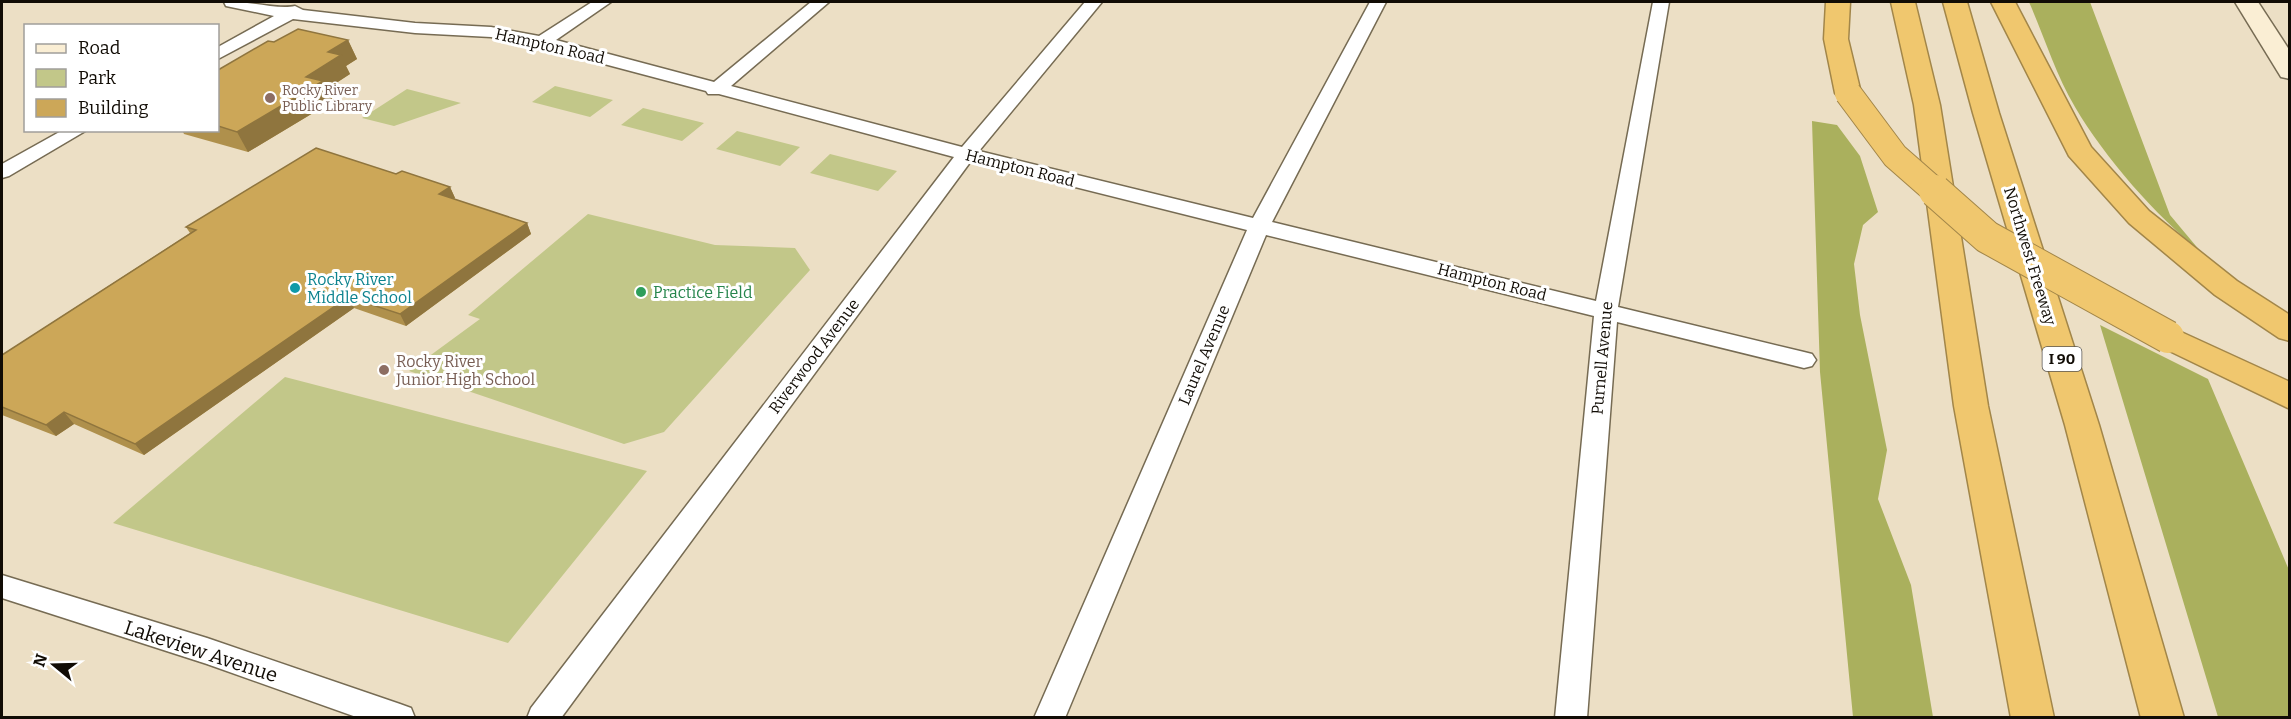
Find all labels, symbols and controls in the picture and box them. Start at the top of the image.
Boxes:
legend [24,24,219,132]
street label: Hampton Road [493,24,607,68]
text: Road [78,37,121,59]
text: Park [78,67,117,89]
place label: Rocky River Public Library [282,82,373,115]
marker: Rocky River Public Library [263,91,277,105]
text: Building [78,97,149,119]
street label: Hampton Road [963,145,1077,191]
street label: Northwest Freeway [2000,185,2060,328]
street label: Hampton Road [1435,259,1549,305]
place label: Rocky River Middle School [307,270,412,307]
marker: Rocky River Middle School [288,281,302,295]
place label: Practice Field [653,283,753,302]
marker: Practice Field [634,285,648,299]
street label: Riverwood Avenue [765,295,863,417]
street label: Purnell Avenue [1588,301,1616,415]
street label: Laurel Avenue [1174,302,1234,408]
road number: I 90 [2042,347,2082,371]
place label: Rocky River Junior High School [395,352,535,389]
marker: Rocky River Junior High School [377,363,391,377]
street label: Lakeview Avenue [121,615,281,687]
north arrow [24,635,84,695]
text: N [29,651,51,669]

